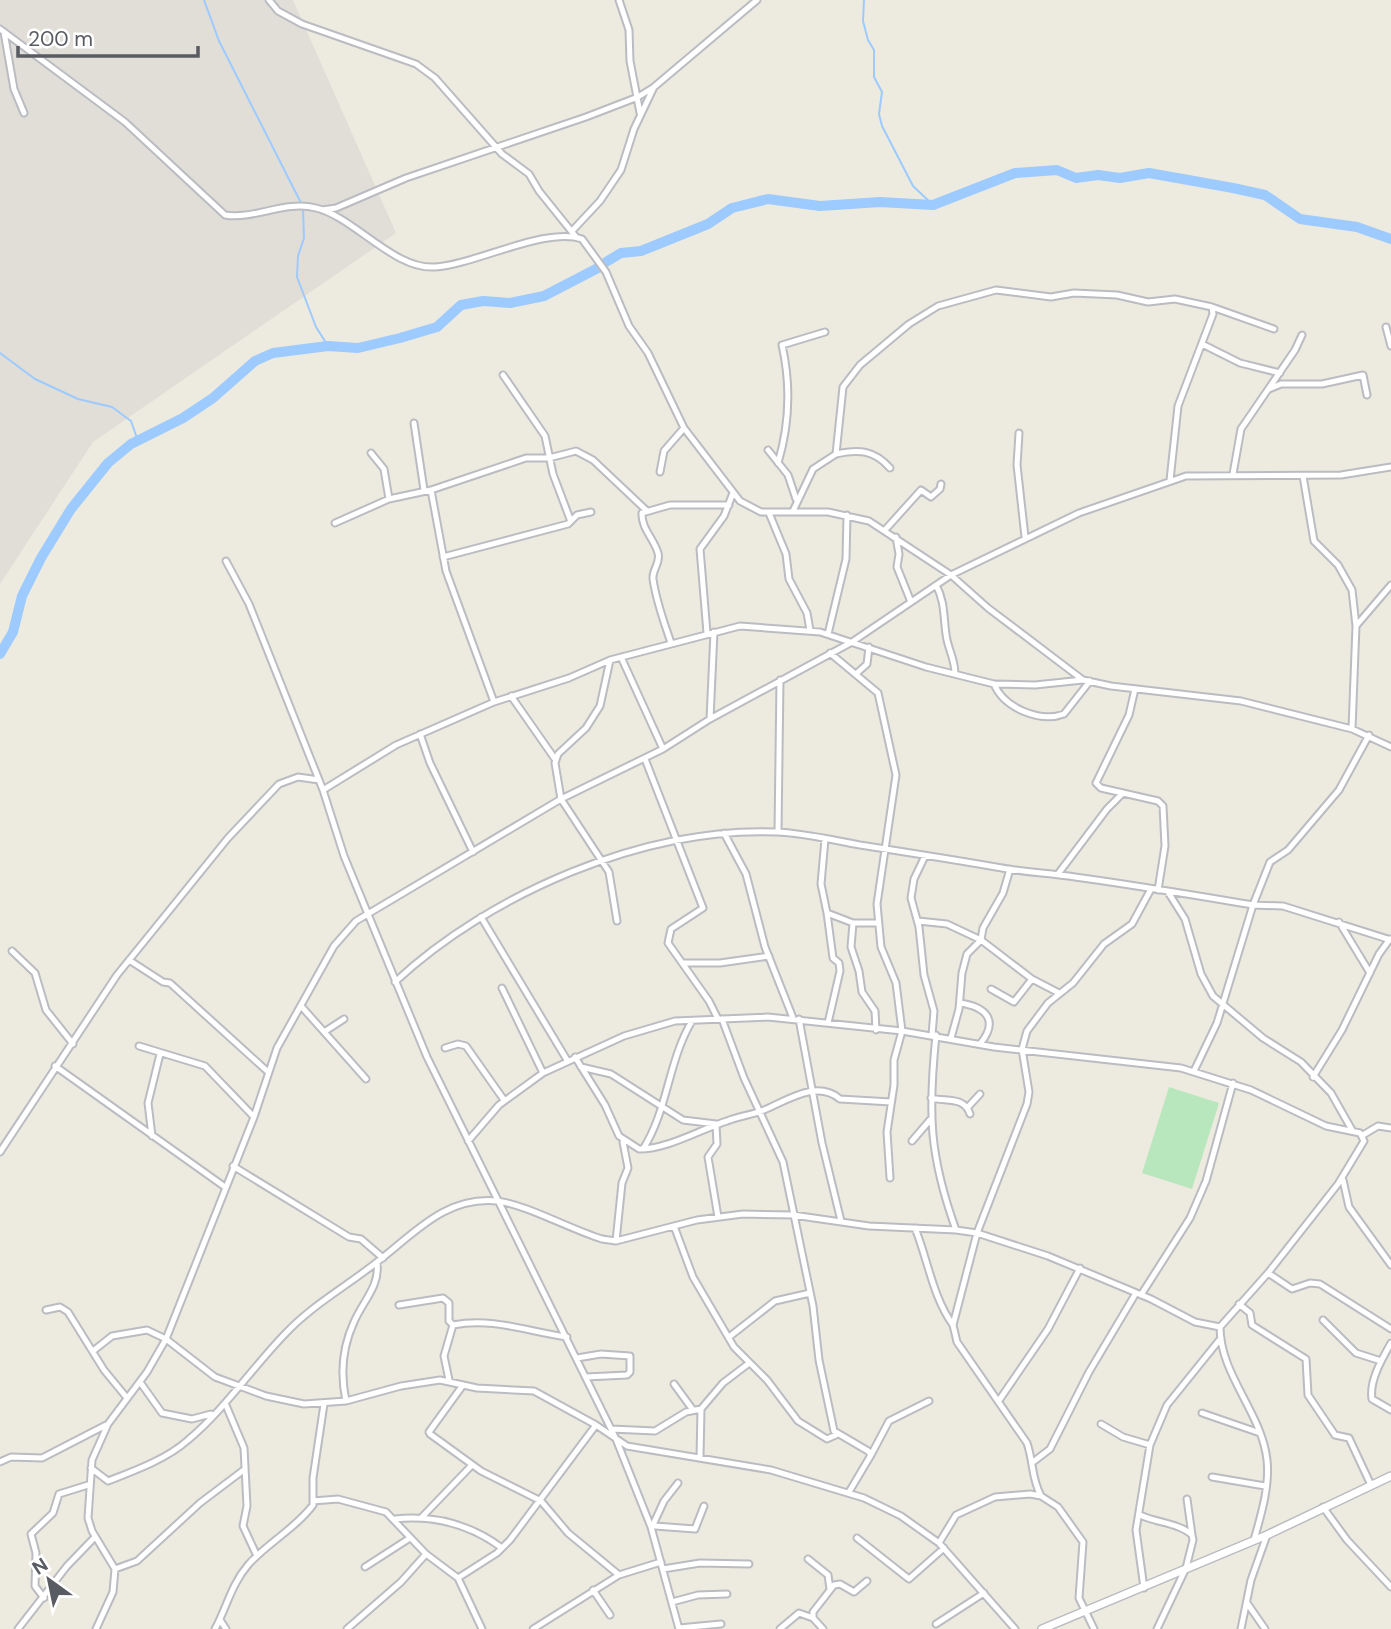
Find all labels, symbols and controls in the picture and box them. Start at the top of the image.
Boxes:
scale bar [18,14,198,58]
text: 200 m [28,25,93,53]
north arrow [14,1545,84,1615]
text: N [27,1552,53,1580]

